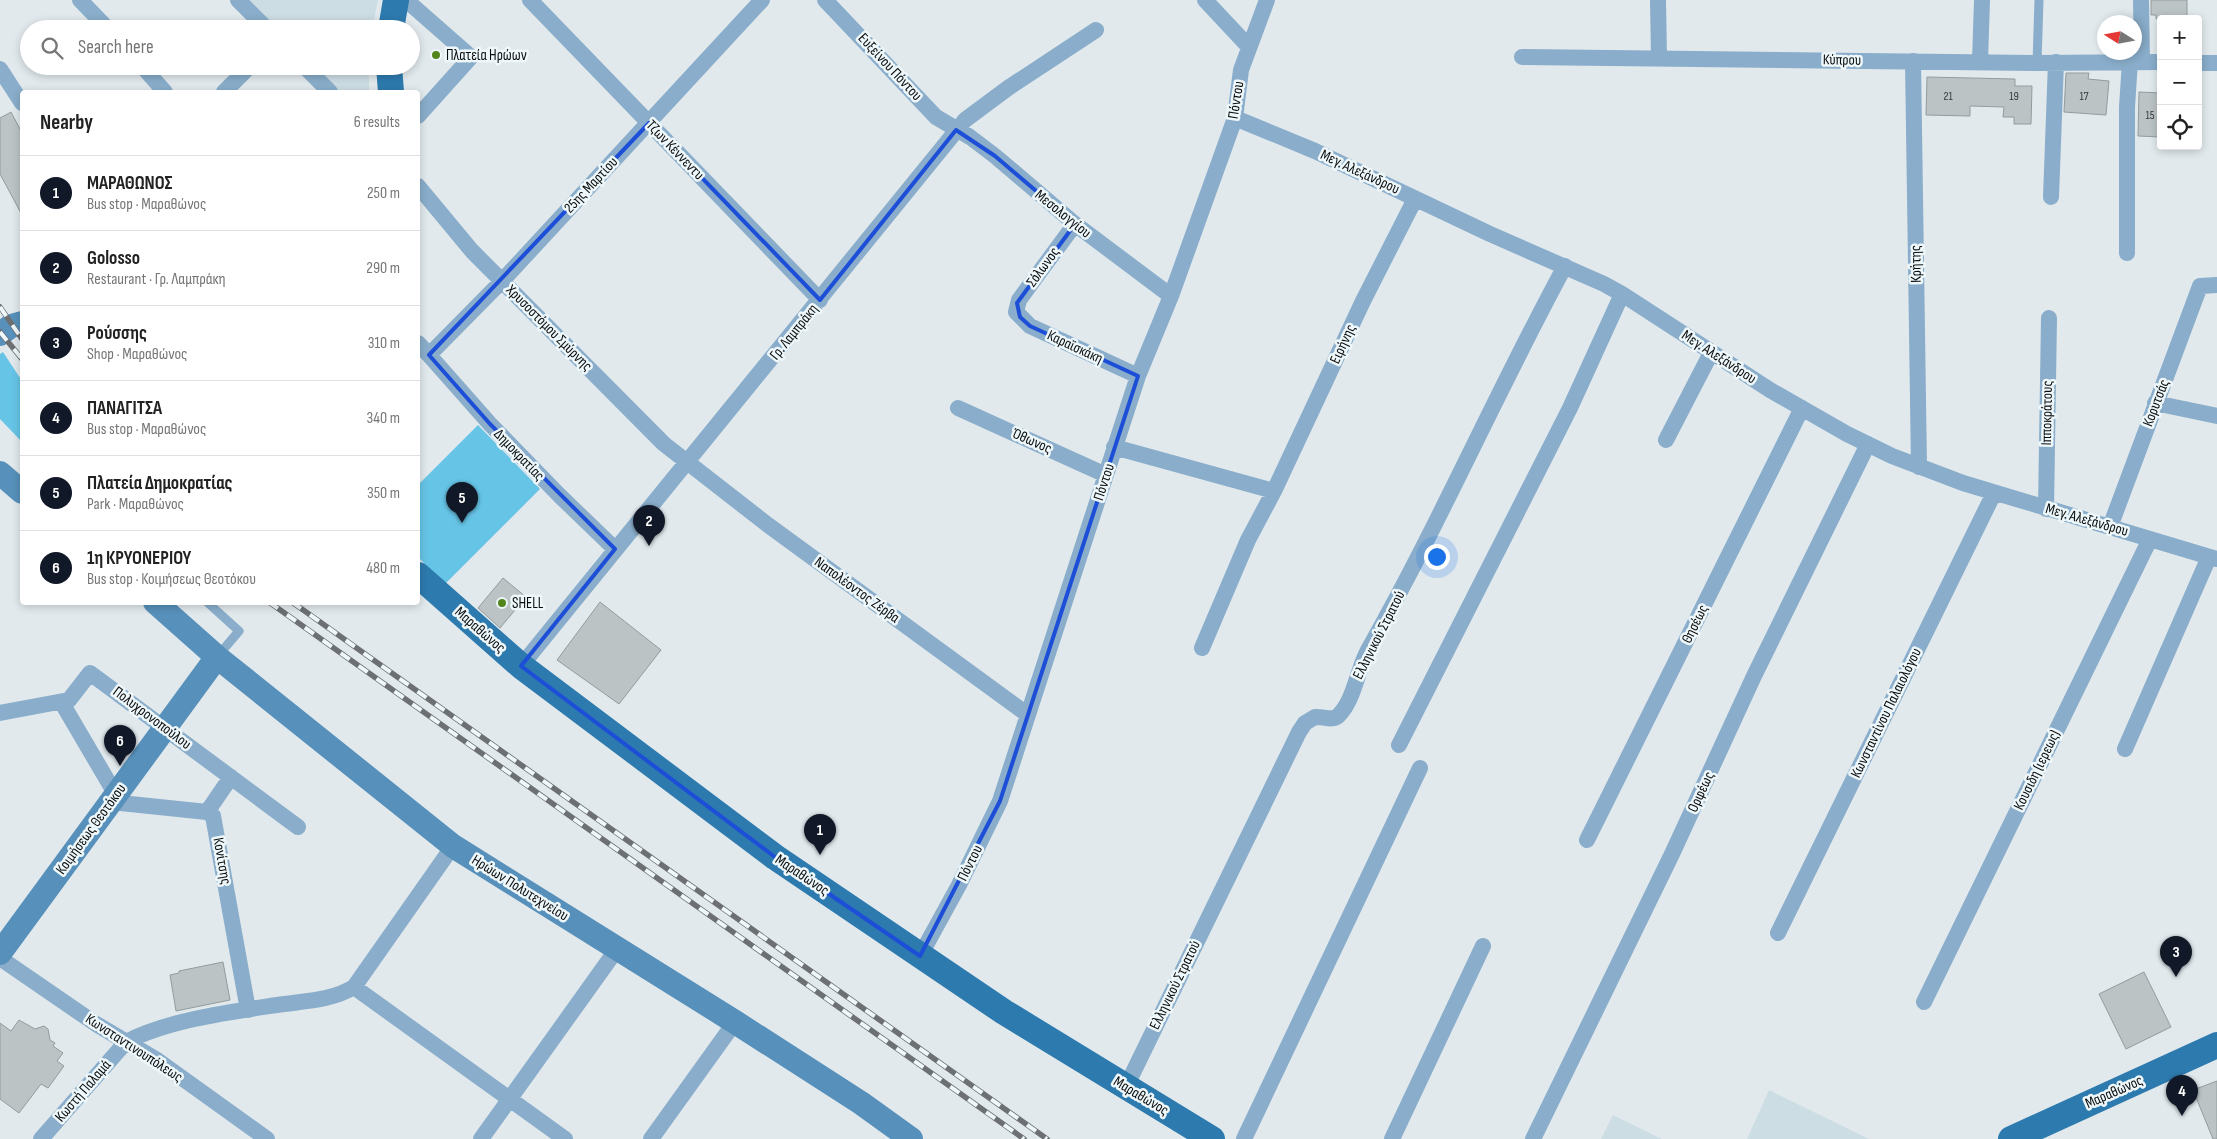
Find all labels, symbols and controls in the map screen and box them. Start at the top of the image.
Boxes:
north arrow [2097,15,2142,60]
map controls [2157,15,2202,150]
button: + [2157,15,2202,60]
search box [20,20,420,75]
street label: Ευξείνου Πόντου [854,29,926,105]
icon: search [38,34,66,62]
text: Search here [78,36,154,59]
place label: Πλατεία Ηρώων [446,46,527,65]
marker: Πλατεία Ηρώων [430,49,442,61]
street label: Κύπρου [1823,50,1861,70]
button: − [2157,60,2202,105]
street label: Πόντου [1224,80,1248,120]
house number: 21 [1943,89,1953,104]
house number: 19 [2009,89,2019,104]
house number: 17 [2080,89,2089,104]
button: locate [2157,105,2202,150]
house number: 15 [2145,108,2155,123]
text: Nearby [40,110,93,135]
text: 6 results [354,113,400,132]
street label: Τζων Κέννεντυ [642,116,708,184]
street label: Μεγ. Αλεξάνδρου [1317,145,1403,199]
street label: 25ης Μαρτίου [560,153,622,217]
text: ΜΑΡΑΘΩΝΟΣ [87,172,173,195]
text: 1 [53,184,59,203]
text: 250 m [367,184,400,203]
street label: Μεσολογγίου [1031,186,1095,242]
text: Bus stop · Μαραθώνος [87,195,206,214]
street label: Σόλωνος [1022,243,1064,291]
street label: Κρήτης [1906,245,1926,283]
text: Golosso [87,247,140,270]
text: 2 [52,259,60,278]
text: 290 m [366,259,400,278]
text: Restaurant · Γρ. Λαμπράκη [87,270,226,289]
street label: Χρυσοστόμου Σμύρνης [501,280,596,375]
street label: Γρ. Λαμπράκη [766,300,822,364]
street label: Ειρήνης [1326,321,1360,367]
text: Ρούσσης [87,322,147,345]
street label: Καραϊσκάκη [1044,326,1106,368]
street label: Μεγ. Αλεξάνδρου [1678,326,1760,388]
text: 3 [52,334,60,353]
text: 310 m [368,334,400,353]
text: Shop · Μαραθώνος [87,345,187,364]
street label: Κορυτσάς [2138,377,2174,429]
street label: Ιπποκράτους [2037,380,2057,446]
text: ΠΑΝΑΓΙΤΣΑ [87,397,162,420]
text: 4 [52,409,60,428]
text: 340 m [367,409,400,428]
text: Bus stop · Μαραθώνος [87,420,206,439]
street label: Όθωνος [1008,423,1055,458]
street label: Δημοκρατίας [490,425,548,485]
street label: Πόντου [1089,461,1119,503]
text: Πλατεία Δημοκρατίας [87,472,232,495]
pin: 5 [446,482,478,523]
text: 5 [52,484,60,503]
text: 350 m [367,484,400,503]
text: Park · Μαραθώνος [87,495,184,514]
street label: Μεγ. Αλεξάνδρου [2043,499,2131,541]
pin: 2 [633,505,665,546]
your location [1424,544,1450,570]
text: 1η ΚΡΥΟΝΕΡΙΟΥ [87,547,191,570]
street label: Ναπολέοντος Ζέρβα [811,553,904,628]
text: 6 [52,559,60,578]
text: 480 m [366,559,400,578]
text: Bus stop · Κοιμήσεως Θεοτόκου [87,570,256,589]
street label: Ελληνικού Στρατού [1349,588,1409,682]
place label: SHELL [512,594,544,613]
marker: SHELL [496,597,508,609]
street label: Θησέως [1677,601,1713,647]
street label: Μαραθώνος [451,603,509,657]
street label: Κωνσταντίνου Παλαιολόγου [1846,645,1926,781]
street label: Πολυχρονοπούλου [109,682,195,754]
pin: 6 [104,725,136,766]
street label: Κουσιδη (ιερεως) [2009,727,2065,813]
street label: Ορφέως [1683,768,1719,815]
street label: Κοιμήσεως Θεοτόκου [52,780,130,878]
pin: 1 [804,814,836,855]
street label: Κονίτσης [209,836,235,886]
street label: Πόντου [953,842,987,884]
street label: Μαραθώνος [771,850,833,900]
street label: Ηρώων Πολυτεχνείου [468,851,572,925]
pin: 3 [2160,936,2192,977]
street label: Ελληνικού Στρατού [1145,937,1205,1033]
street label: Κωνσταντινουπόλεως [82,1009,186,1087]
street label: Κωστή Παλαμά [51,1056,116,1126]
street label: Μαραθώνος [2082,1071,2146,1113]
street label: Μαραθώνος [1110,1072,1172,1120]
pin: 4 [2166,1075,2198,1116]

